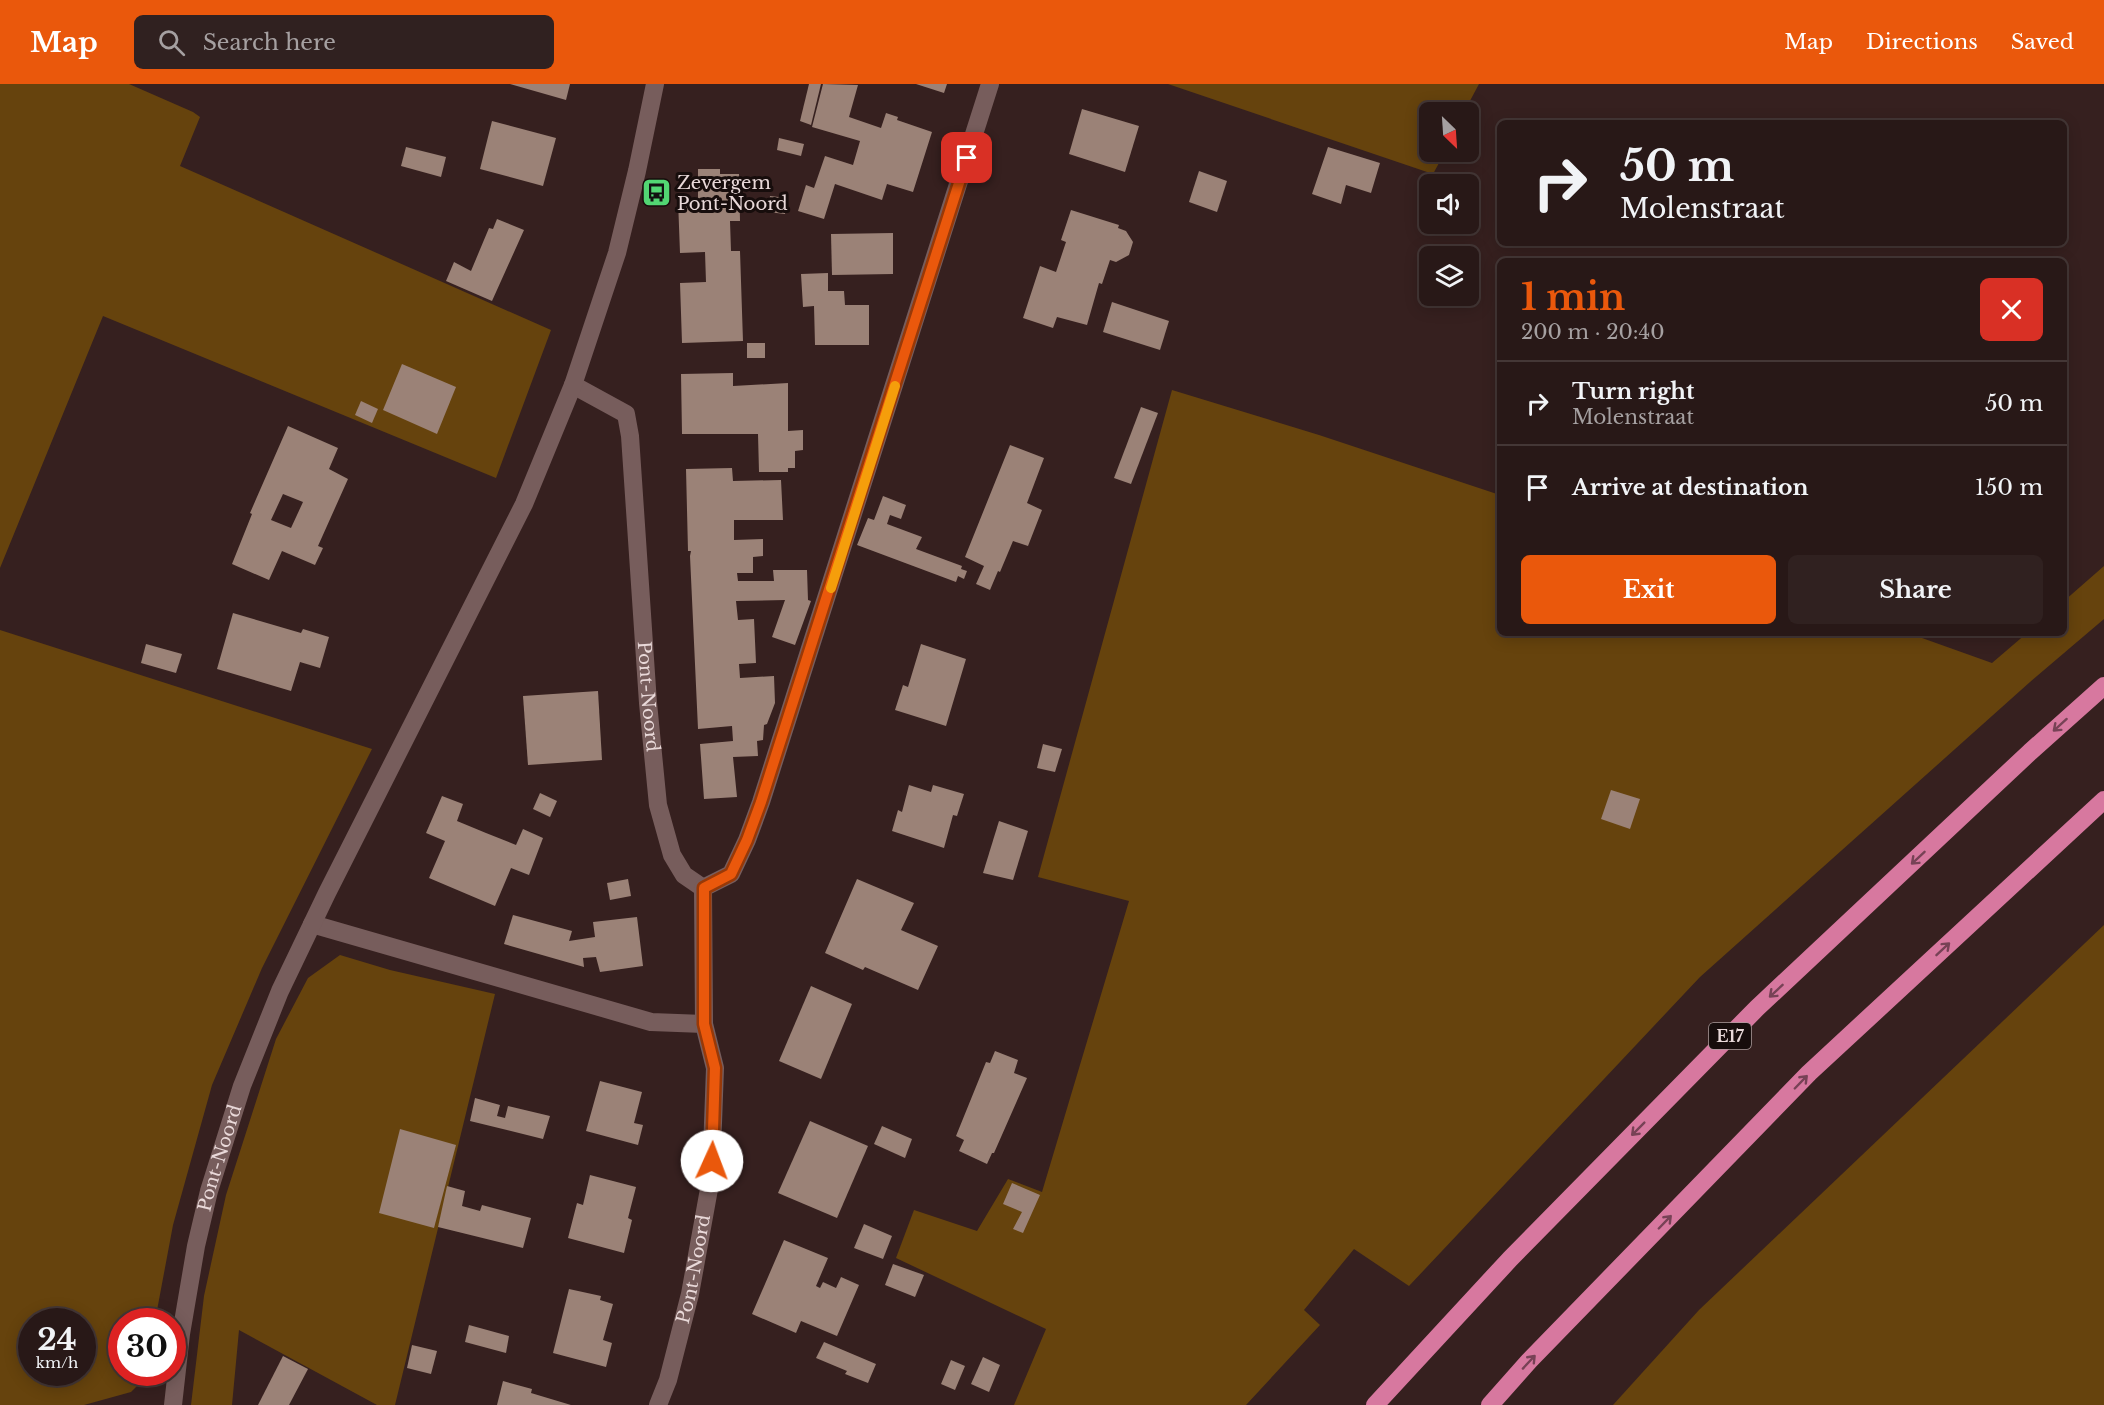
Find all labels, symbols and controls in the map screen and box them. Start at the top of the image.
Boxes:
search box [134,15,554,69]
text: Map [30,25,98,60]
icon: search [155,26,188,59]
text: Search here [203,29,336,56]
text: Map [1784,29,1833,55]
text: Directions [1866,29,1978,55]
text: Saved [2011,29,2074,55]
north arrow [1419,102,1479,162]
map controls [1419,102,1479,306]
pin [941,132,992,183]
text: 50 m [1620,140,1734,192]
icon: arrive [950,141,983,174]
icon: right [1521,144,1599,222]
place label: Zevergem Pont-Noord [677,172,788,215]
button: sound [1419,174,1479,234]
bus stop icon: Zevergem Pont-Noord [640,177,672,209]
text: Molenstraat [1620,192,1785,225]
button: layers [1419,246,1479,306]
text: 1 min [1521,275,1625,320]
button: close [1980,278,2043,341]
text: 200 m · 20:40 [1521,320,1665,344]
text: Turn right [1572,378,1694,405]
icon: right [1521,387,1554,420]
text: 50 m [1985,390,2043,417]
text: Molenstraat [1572,405,1694,429]
icon: arrive [1521,471,1554,504]
text: Arrive at destination [1572,474,1809,501]
text: 150 m [1975,474,2043,501]
button: Exit [1521,555,1776,624]
button: Share [1788,555,2043,624]
street label: Pont-Noord [633,641,664,753]
one-way arrow [2053,718,2068,732]
one-way arrow [1910,850,1925,865]
one-way arrow [1936,942,1951,956]
one-way arrow [1768,984,1783,998]
road number: E17 [1709,1023,1751,1049]
one-way arrow [1793,1074,1808,1089]
street label: Pont-Noord [194,1102,247,1214]
one-way arrow [1631,1122,1645,1137]
position arrow [680,1129,744,1193]
street label: Pont-Noord [672,1213,715,1326]
one-way arrow [1658,1214,1672,1229]
speed limit sign: 30 [108,1308,186,1386]
text: 24 [37,1321,77,1358]
text: km/h [36,1353,78,1372]
one-way arrow [1522,1354,1536,1369]

